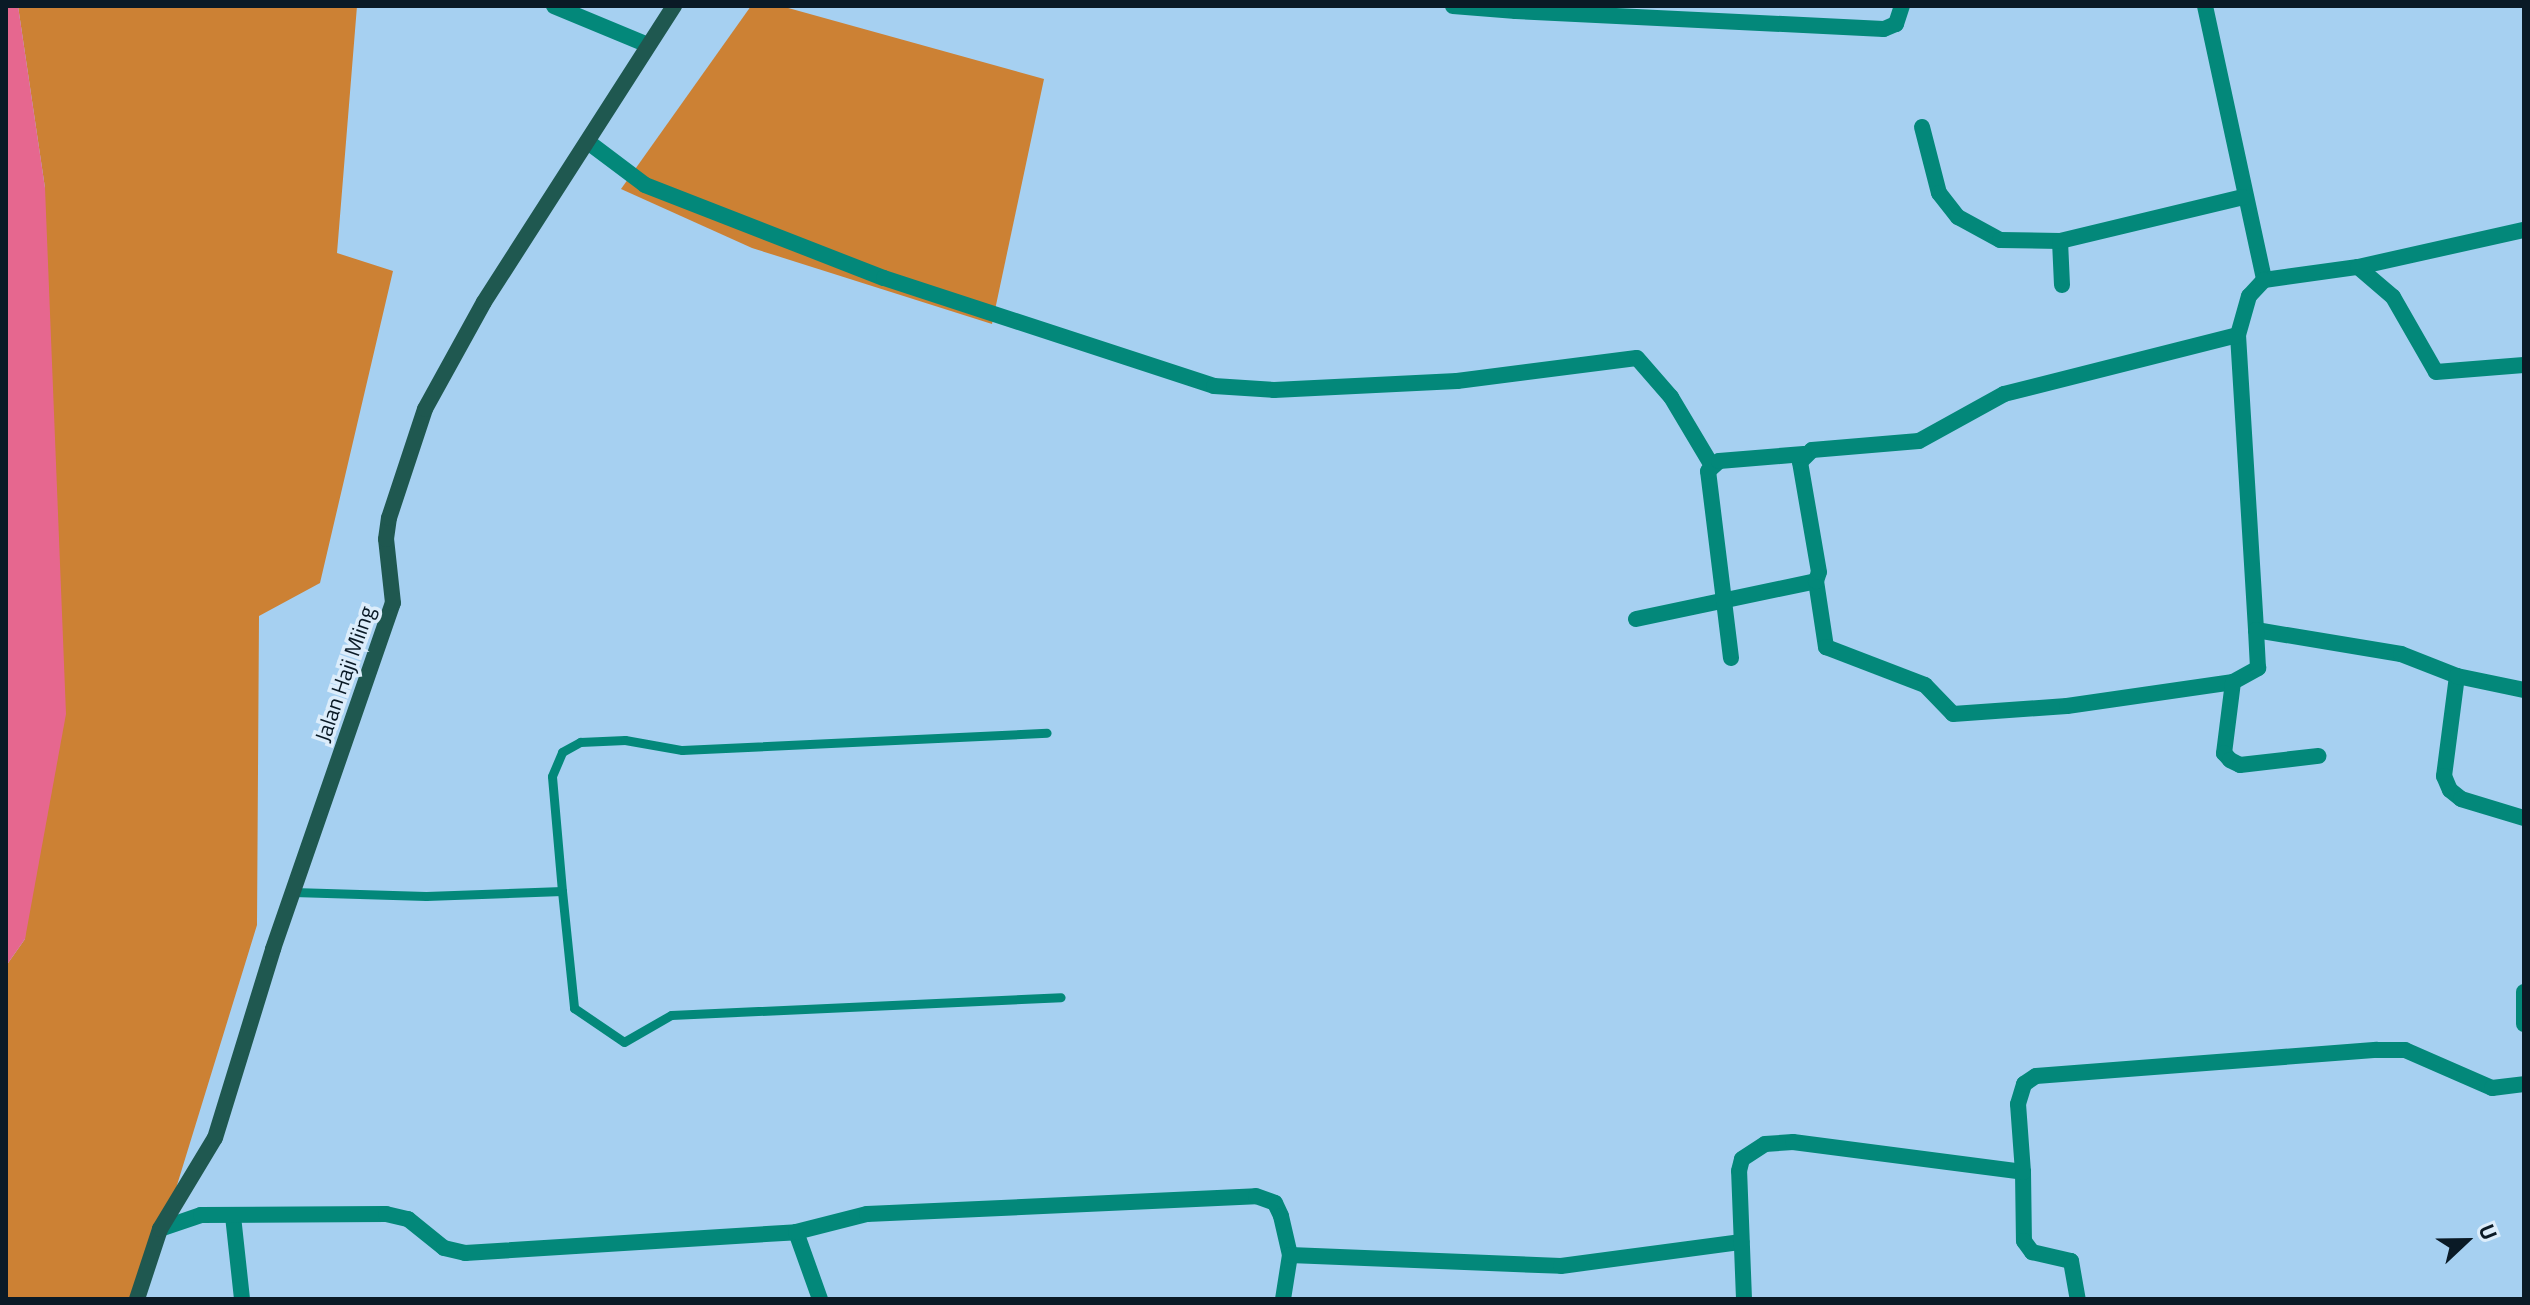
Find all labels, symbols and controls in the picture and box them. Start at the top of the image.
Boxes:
street label: Jalan Haji Miing [309,603,381,745]
north arrow [2426,1201,2506,1281]
text: U [2470,1219,2507,1245]

